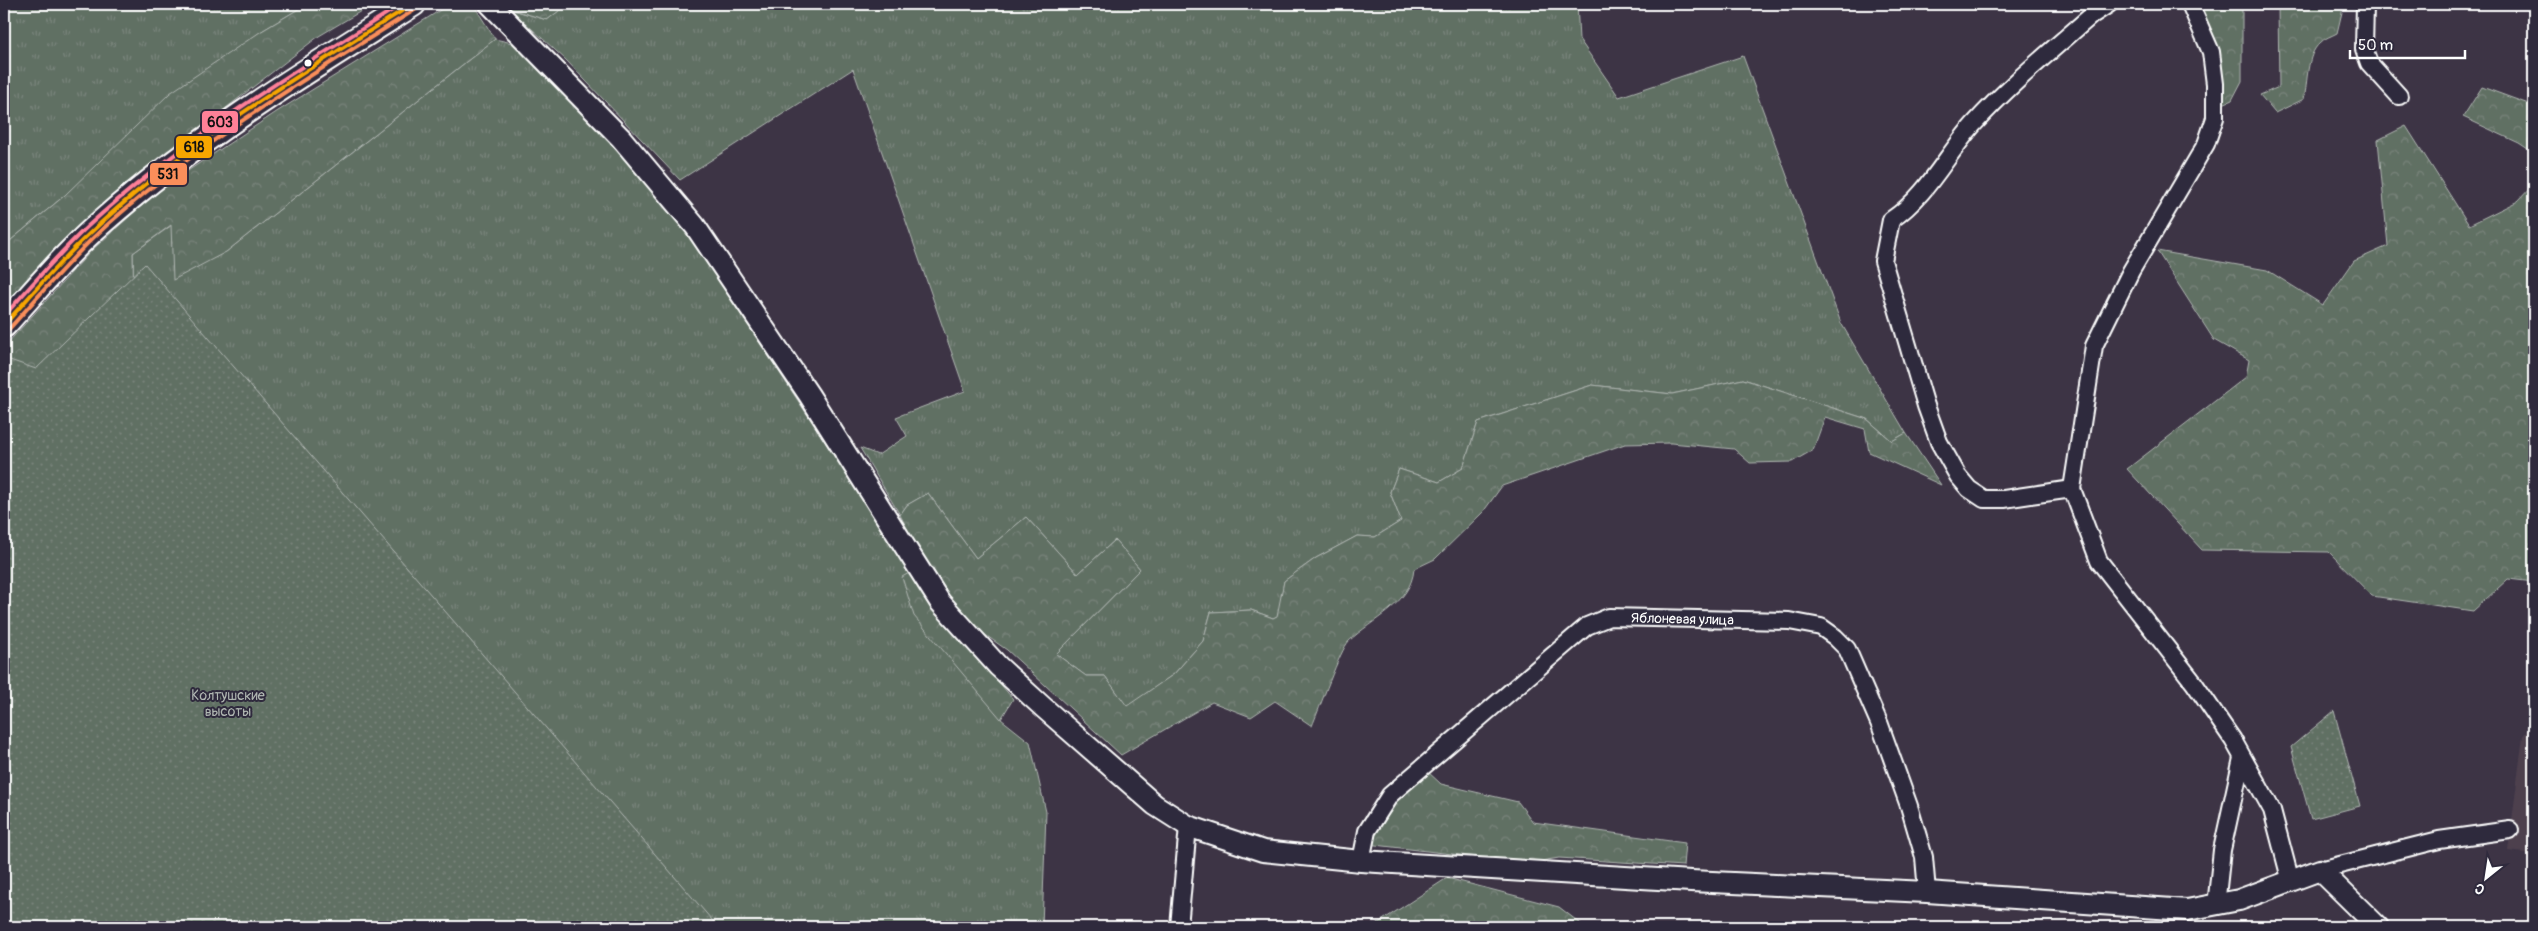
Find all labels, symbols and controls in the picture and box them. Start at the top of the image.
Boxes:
scale bar [2350,28,2466,60]
text: 50 m [2358,36,2393,55]
unlabelled marker [303,58,313,68]
line badge: 603 [201,110,239,134]
text: 603 [207,114,233,131]
line badge: 618 [175,135,213,159]
text: 618 [184,139,204,156]
line badge: 531 [149,162,188,186]
text: 531 [158,166,178,183]
street label: Яблоневая улица [1631,609,1734,629]
park label: Колтушские высоты [191,687,265,720]
north arrow [2460,854,2510,904]
text: С [2471,879,2488,898]

